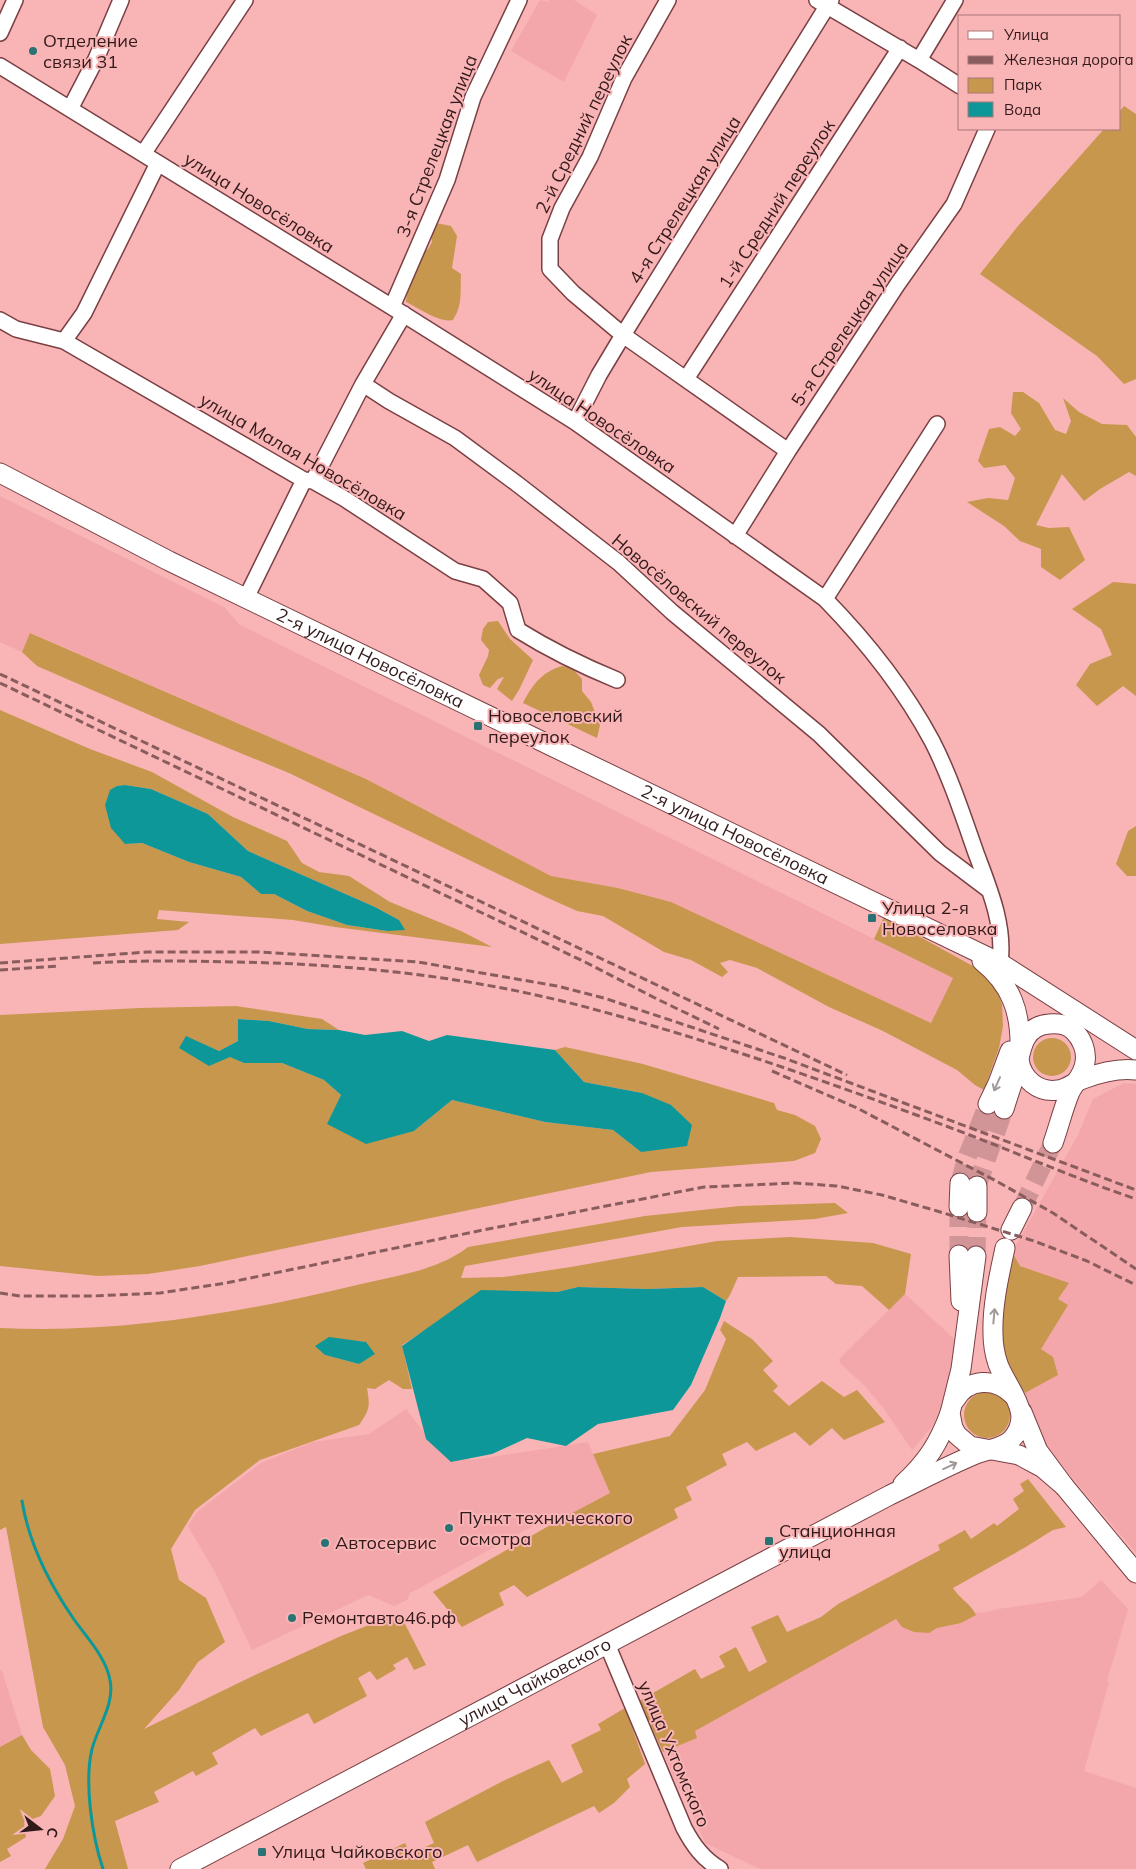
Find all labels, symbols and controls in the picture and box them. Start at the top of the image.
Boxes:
legend [958,15,1121,130]
text: Улица [1003,25,1049,44]
place label: Отделение связи 31 [43,29,138,73]
street label: 2-й Средний переулок [530,30,637,217]
marker: Отделение связи 31 [27,45,39,57]
text: Железная дорога [1004,50,1134,69]
street label: 3-я Стрелецкая улица [391,51,482,240]
text: Парк [1004,75,1043,94]
text: Вода [1004,100,1041,119]
street label: 4-я Стрелецкая улица [623,111,746,288]
street label: 1-й Средний переулок [713,115,840,292]
street label: улица Новосёловка [180,147,339,258]
street label: 5-я Стрелецкая улица [786,237,913,410]
street label: улица Новосёловка [524,363,680,478]
street label: улица Малая Новосёловка [196,388,411,525]
street label: Новосёловский переулок [607,529,792,689]
street label: 2-я улица Новосёловка [273,603,468,713]
place label: Новоселовский переулок [488,704,623,748]
marker: Новоселовский переулок [472,720,484,732]
street label: 2-я улица Новосёловка [637,779,833,889]
place label: Улица 2-я Новоселовка [881,896,998,940]
marker: Улица 2-я Новоселовка [866,912,878,924]
one-way arrow [992,1076,1002,1091]
one-way arrow [989,1308,999,1324]
one-way arrow [942,1461,957,1471]
place label: Пункт технического осмотра [459,1506,633,1550]
place label: Станционная улица [779,1519,896,1563]
marker: Пункт технического осмотра [443,1522,455,1534]
place label: Автосервис [335,1531,437,1554]
marker: Станционная улица [763,1535,775,1547]
marker: Автосервис [319,1537,331,1549]
place label: Ремонтавто46.рф [302,1606,456,1629]
marker: Ремонтавто46.рф [286,1612,298,1624]
street label: улица Чайковского [454,1632,615,1731]
street label: улица Ухтомского [633,1677,716,1831]
north arrow [15,1804,65,1854]
text: С [43,1825,62,1840]
place label: Улица Чайковского [271,1840,442,1863]
marker: Улица Чайковского [256,1846,268,1858]

